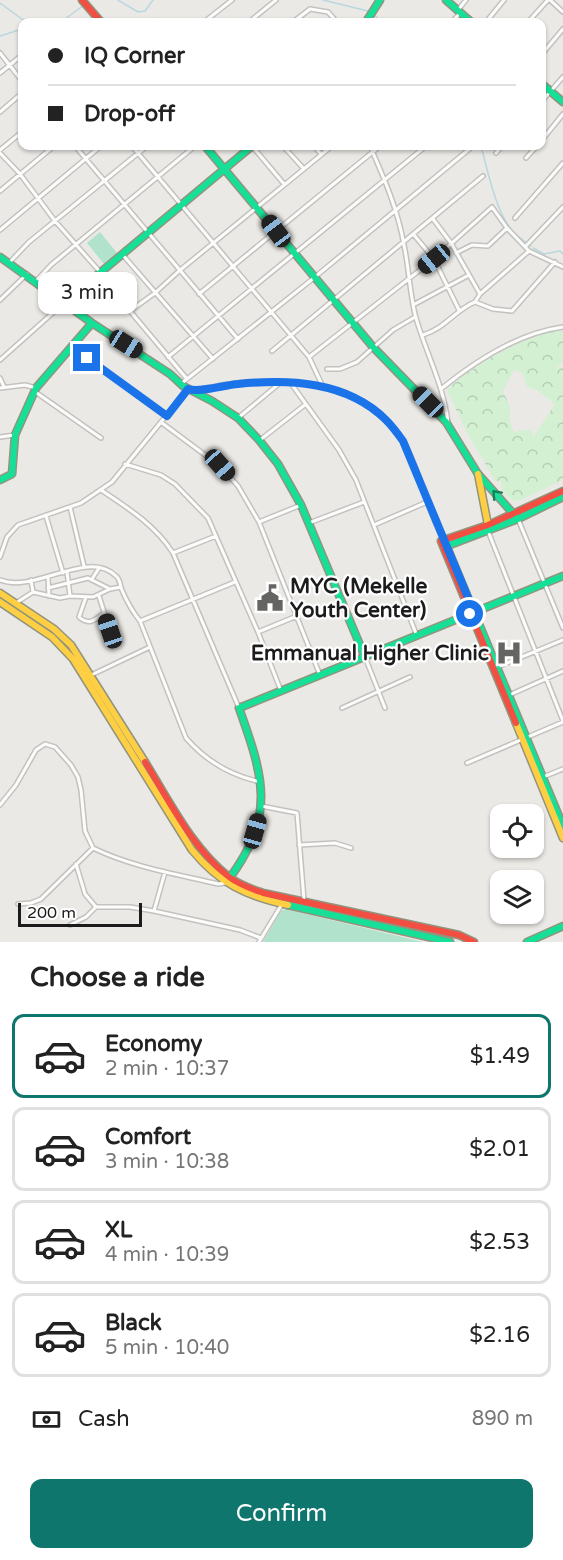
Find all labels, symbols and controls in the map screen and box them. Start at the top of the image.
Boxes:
text: IQ Corner [84,43,185,69]
text: Drop-off [84,101,175,127]
car [258,211,294,251]
car [414,241,454,277]
callout: 3 min [38,271,136,313]
text: 3 min [61,281,114,305]
car [106,327,146,361]
route end [73,344,100,371]
car [409,383,447,421]
car [201,446,239,484]
one-way arrow [493,490,504,501]
place label: MYC (Mekelle Youth Center) [290,574,428,623]
public building icon: MYC (Mekelle Youth Center) [255,583,285,613]
route start [456,600,483,627]
car [96,611,124,651]
hospital icon: Emmanual Higher Clinic [494,638,524,668]
place label: Emmanual Higher Clinic [251,641,489,666]
map controls [490,804,544,924]
button: locate [490,804,544,858]
car [241,811,269,851]
button: layers [490,870,544,924]
scale bar [18,900,142,928]
text: 200 m [27,903,76,923]
text: Choose a ride [30,961,205,994]
icon: car [33,1029,87,1083]
text: Economy [105,1031,202,1057]
text: $1.49 [470,1043,530,1069]
text: 2 min · 10:37 [105,1057,229,1081]
icon: car [33,1122,87,1176]
text: Comfort [105,1124,191,1150]
text: $2.01 [469,1136,530,1162]
text: 3 min · 10:38 [105,1150,229,1174]
icon: car [33,1215,87,1269]
text: XL [105,1217,132,1243]
text: $2.53 [469,1229,530,1255]
text: 4 min · 10:39 [105,1243,229,1267]
icon: car [33,1308,87,1362]
text: Black [105,1310,162,1336]
text: $2.16 [469,1322,530,1348]
text: 5 min · 10:40 [105,1336,229,1360]
icon: cash [30,1403,63,1436]
text: Cash [78,1406,130,1432]
text: 890 m [472,1407,533,1431]
button: Confirm [30,1479,533,1548]

